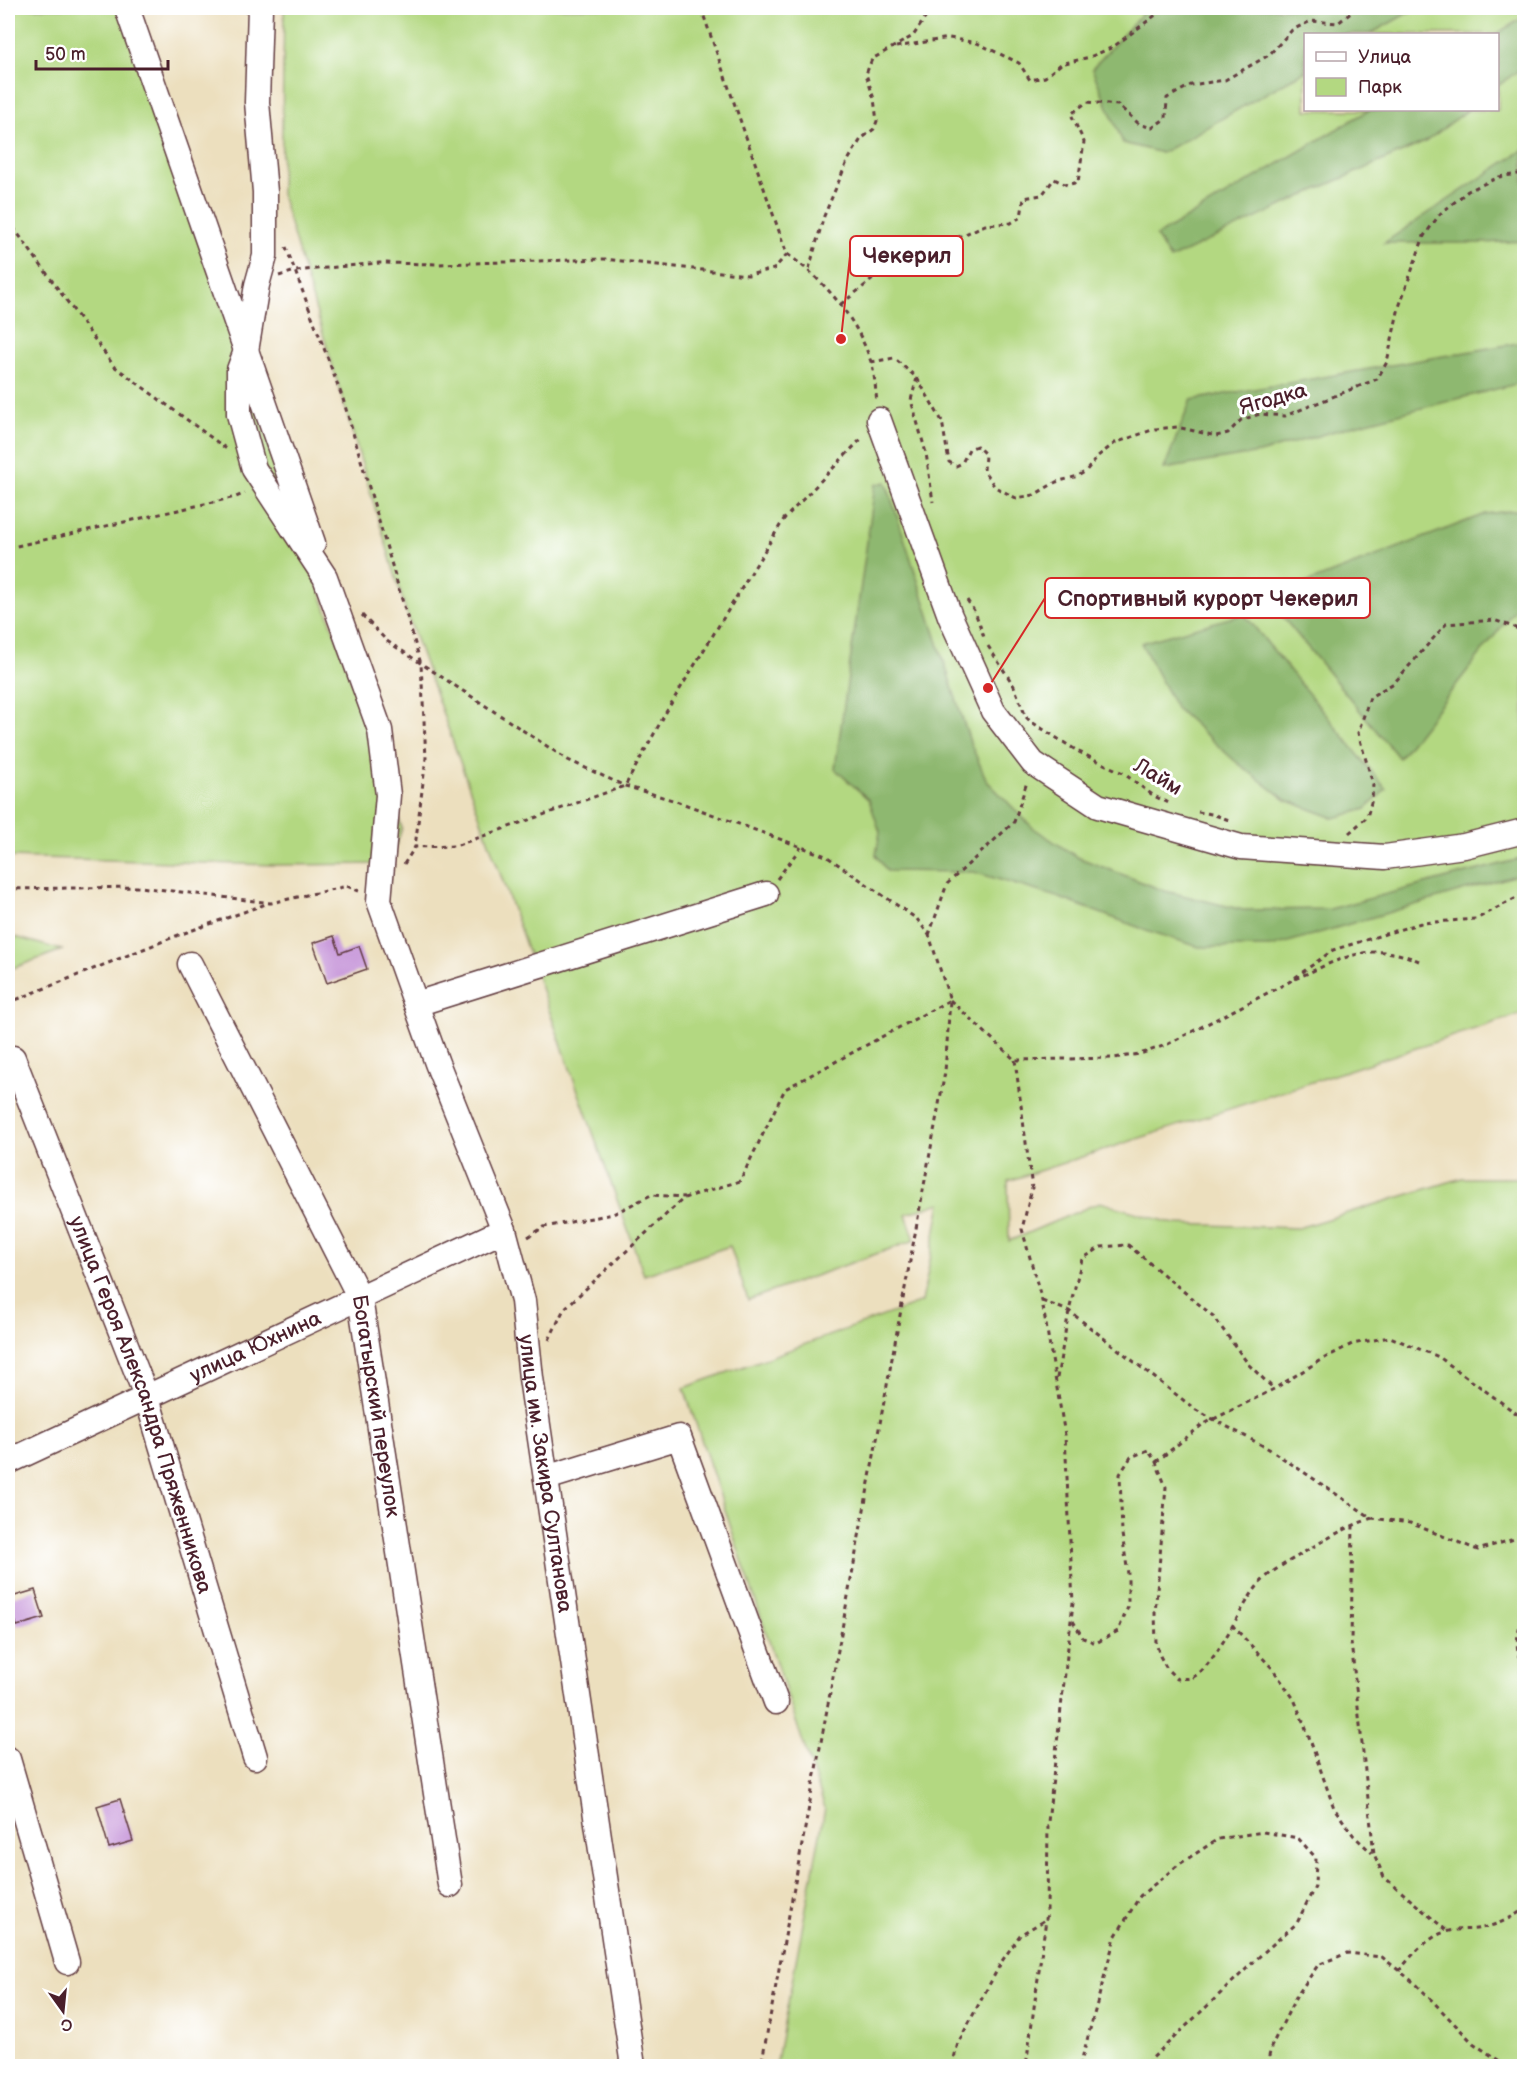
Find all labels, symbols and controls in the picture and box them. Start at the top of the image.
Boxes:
scale bar [36,33,168,71]
legend [1304,33,1499,111]
text: 50 m [45,44,86,65]
text: Улица [1358,47,1412,68]
text: Парк [1358,77,1402,98]
callout: Чекерил [850,236,963,276]
text: Чекерил [862,243,952,270]
street label: Ягодка [1236,377,1310,420]
callout: Спортивный курорт Чекерил [1045,578,1370,618]
text: Спортивный курорт Чекерил [1057,586,1359,613]
street label: Лайм [1129,752,1187,801]
street label: улица Героя Александра Пряженникова [64,1212,218,1597]
street label: Богатырский переулок [347,1293,406,1519]
street label: улица Юхнина [186,1305,325,1388]
street label: улица им. Закира Султанова [514,1333,578,1615]
north arrow [33,1981,93,2041]
text: С [59,2013,74,2035]

